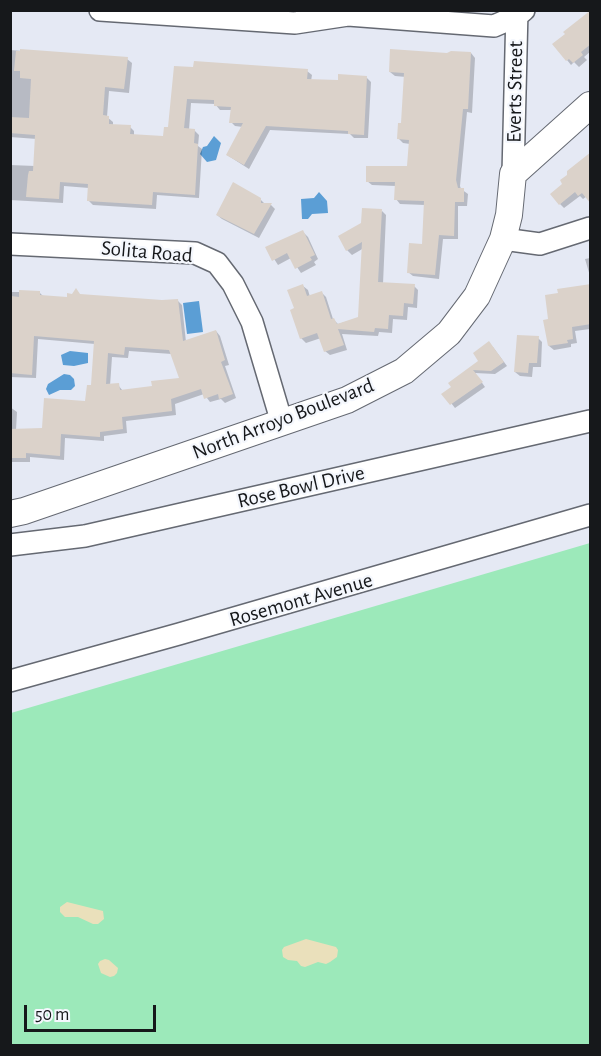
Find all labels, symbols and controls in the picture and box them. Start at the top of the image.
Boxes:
street label: Everts Street [502,41,528,143]
street label: Solita Road [100,235,194,269]
street label: North Arroyo Boulevard [189,373,377,465]
street label: Rose Bowl Drive [235,460,367,514]
street label: Rosemont Avenue [227,568,375,632]
scale bar [27,993,159,1031]
text: 50 m [35,1006,69,1024]

